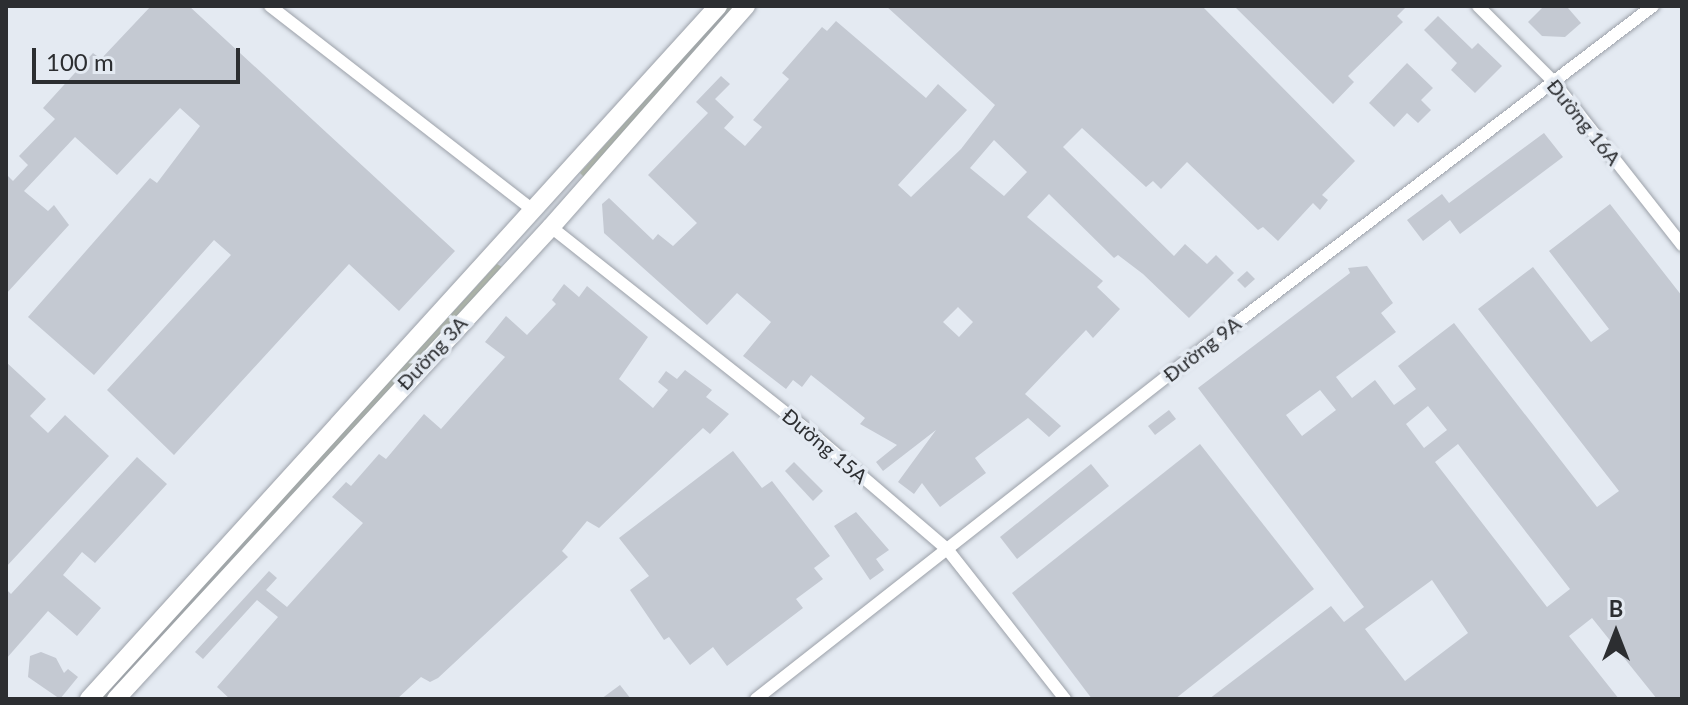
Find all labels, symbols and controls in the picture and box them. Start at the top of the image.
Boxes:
scale bar [36,32,244,82]
text: 100 m [46,47,114,76]
street label: Đường 16A [1542,74,1626,170]
street label: Đường 3A [392,311,472,395]
street label: Đường 9A [1158,311,1246,387]
street label: Đường 15A [778,404,872,488]
north arrow [1576,593,1656,673]
text: B [1609,595,1623,622]

